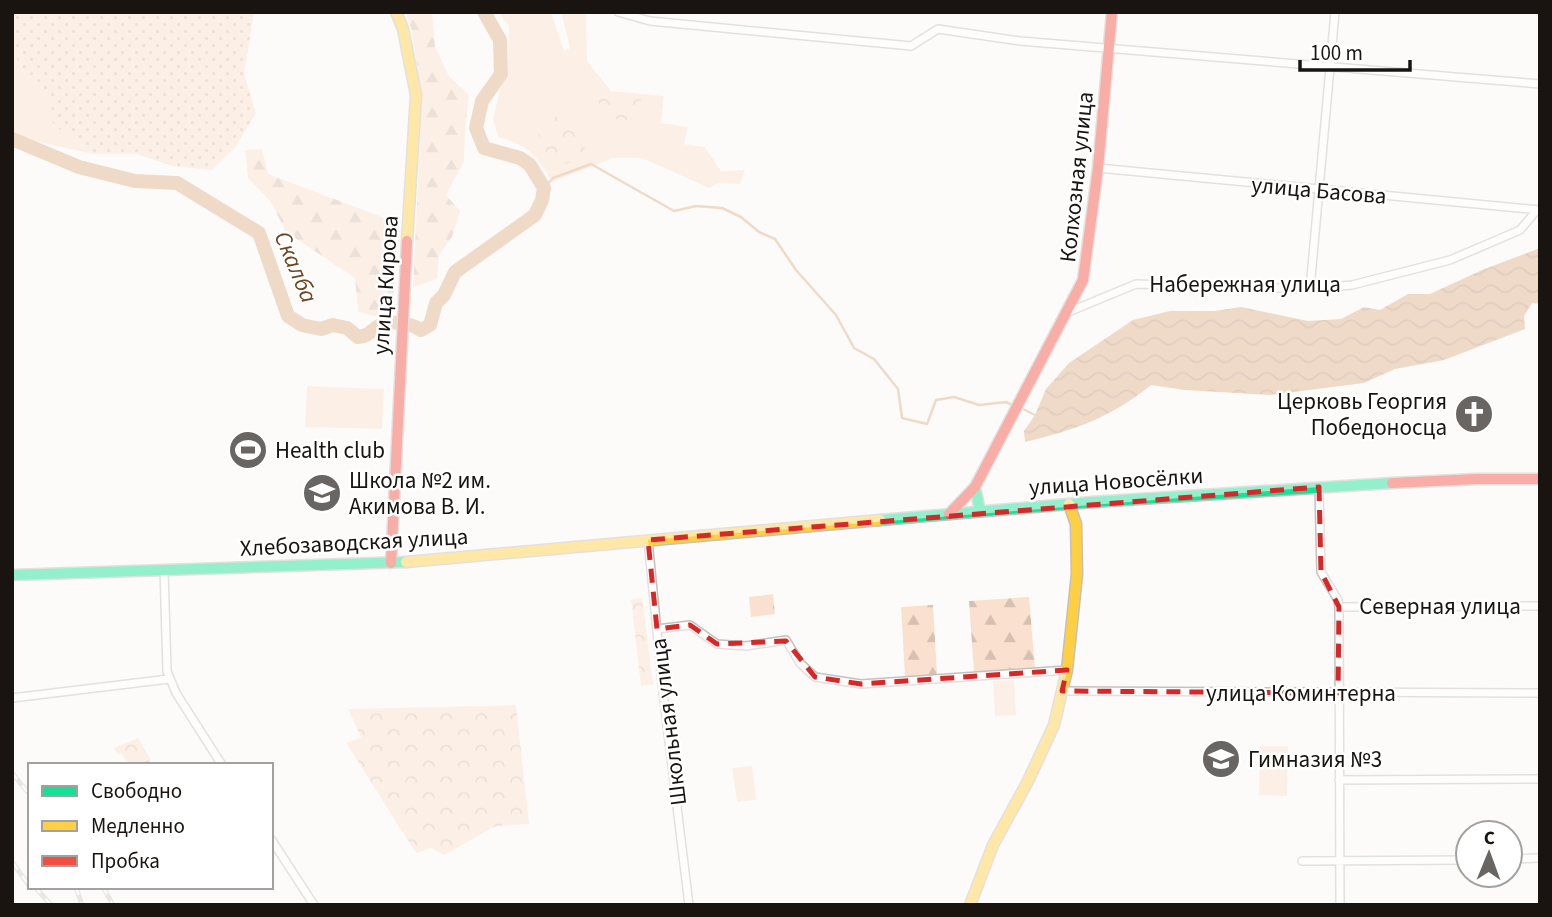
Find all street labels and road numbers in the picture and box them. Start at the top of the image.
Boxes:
street label: Колхозная улица [1051,90,1102,264]
street label: улица Басова [1250,168,1388,213]
street label: улица Кирова [364,214,407,356]
street label: Набережная улица [1149,268,1341,301]
street label: улица Новосёлки [1028,459,1204,504]
street label: Хлебозаводская улица [239,520,469,565]
street label: Северная улица [1359,590,1521,623]
street label: Школьная улица [642,636,695,808]
street label: улица Коминтерна [1206,677,1396,710]

